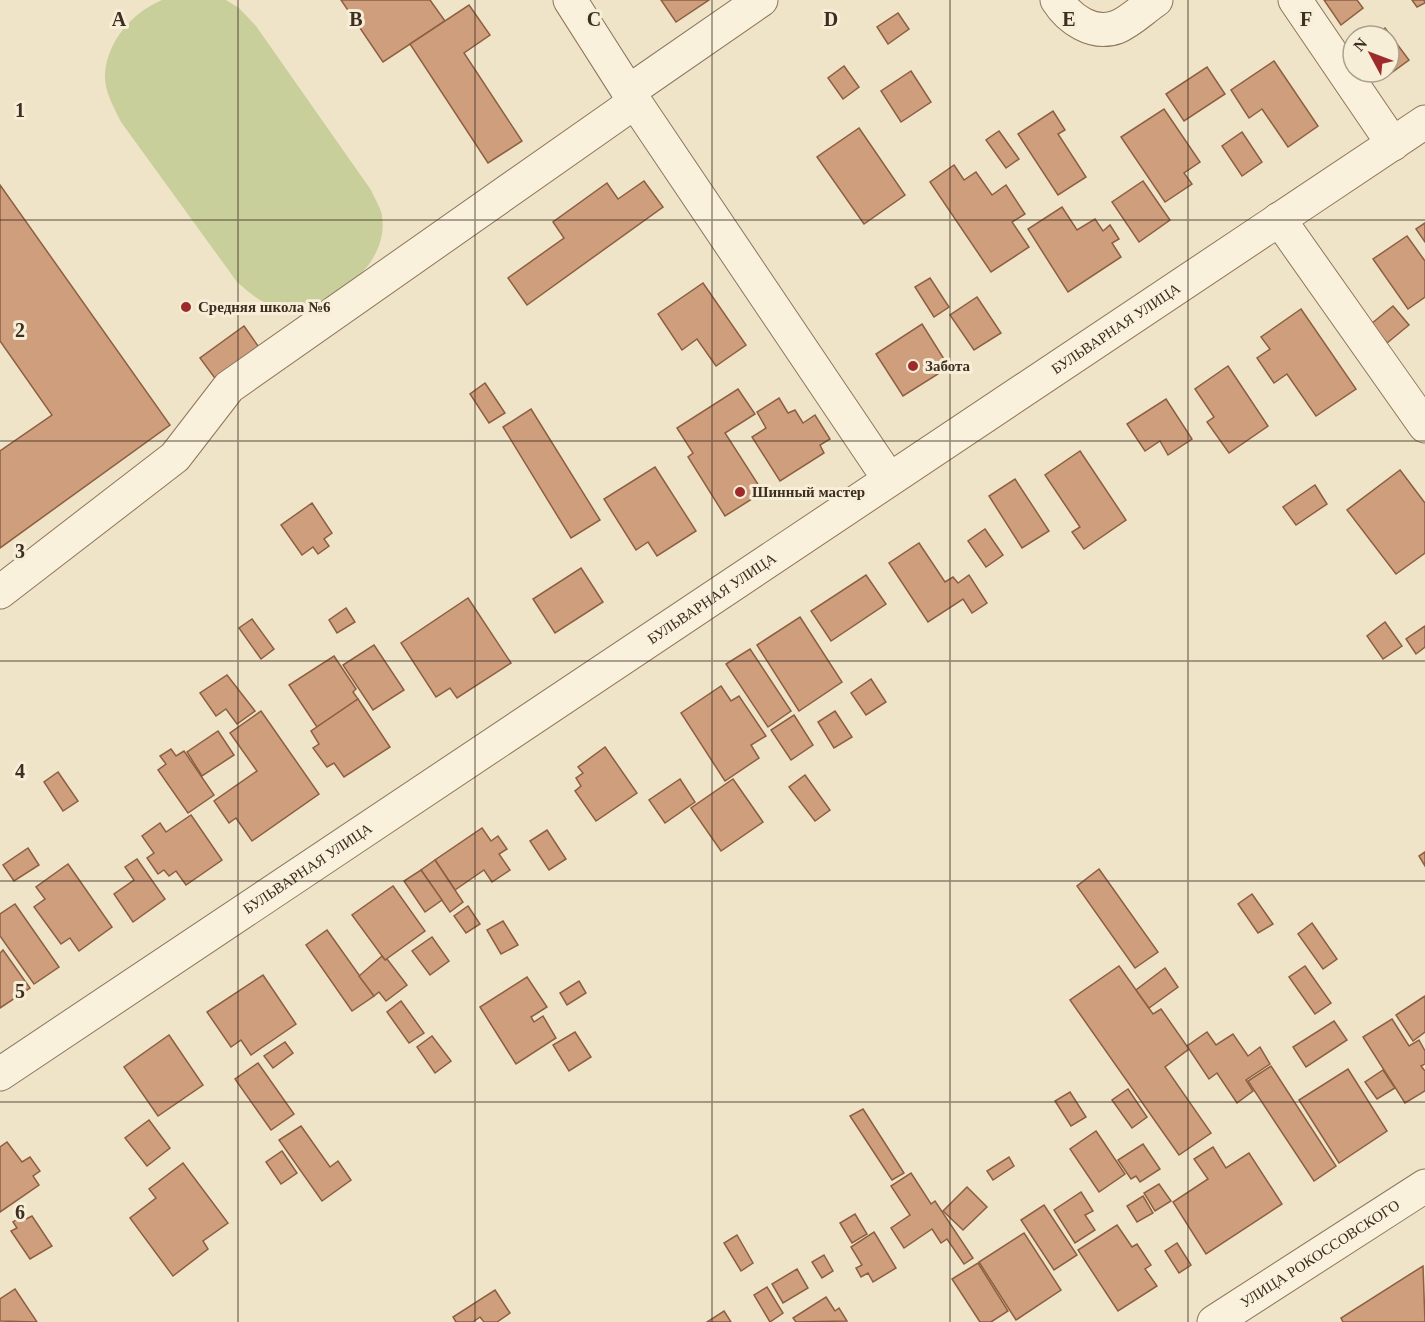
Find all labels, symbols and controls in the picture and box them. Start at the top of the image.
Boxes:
text: A [112,8,127,30]
text: B [349,8,363,30]
text: C [587,8,601,30]
text: D [824,8,838,30]
text: E [1062,8,1076,30]
text: F [1300,8,1312,30]
north arrow [1341,24,1401,84]
text: N [1350,34,1371,54]
text: 1 [15,99,25,121]
street label: БУЛЬВАРНАЯ УЛИЦА [1049,280,1183,377]
place label: Средняя школа №6 [198,299,331,315]
marker: Средняя школа №6 [179,300,193,314]
text: 2 [15,319,25,341]
place label: Забота [925,358,971,374]
marker: Забота [906,359,920,373]
place label: Шинный мастер [752,484,865,500]
marker: Шинный мастер [733,485,747,499]
text: 3 [15,540,25,562]
street label: БУЛЬВАРНАЯ УЛИЦА [644,550,779,647]
text: 4 [15,760,25,782]
street label: БУЛЬВАРНАЯ УЛИЦА [240,820,375,917]
text: 5 [15,980,25,1002]
street label: УЛИЦА РОКОССОВСКОГО [1237,1197,1403,1311]
text: 6 [15,1201,25,1223]

